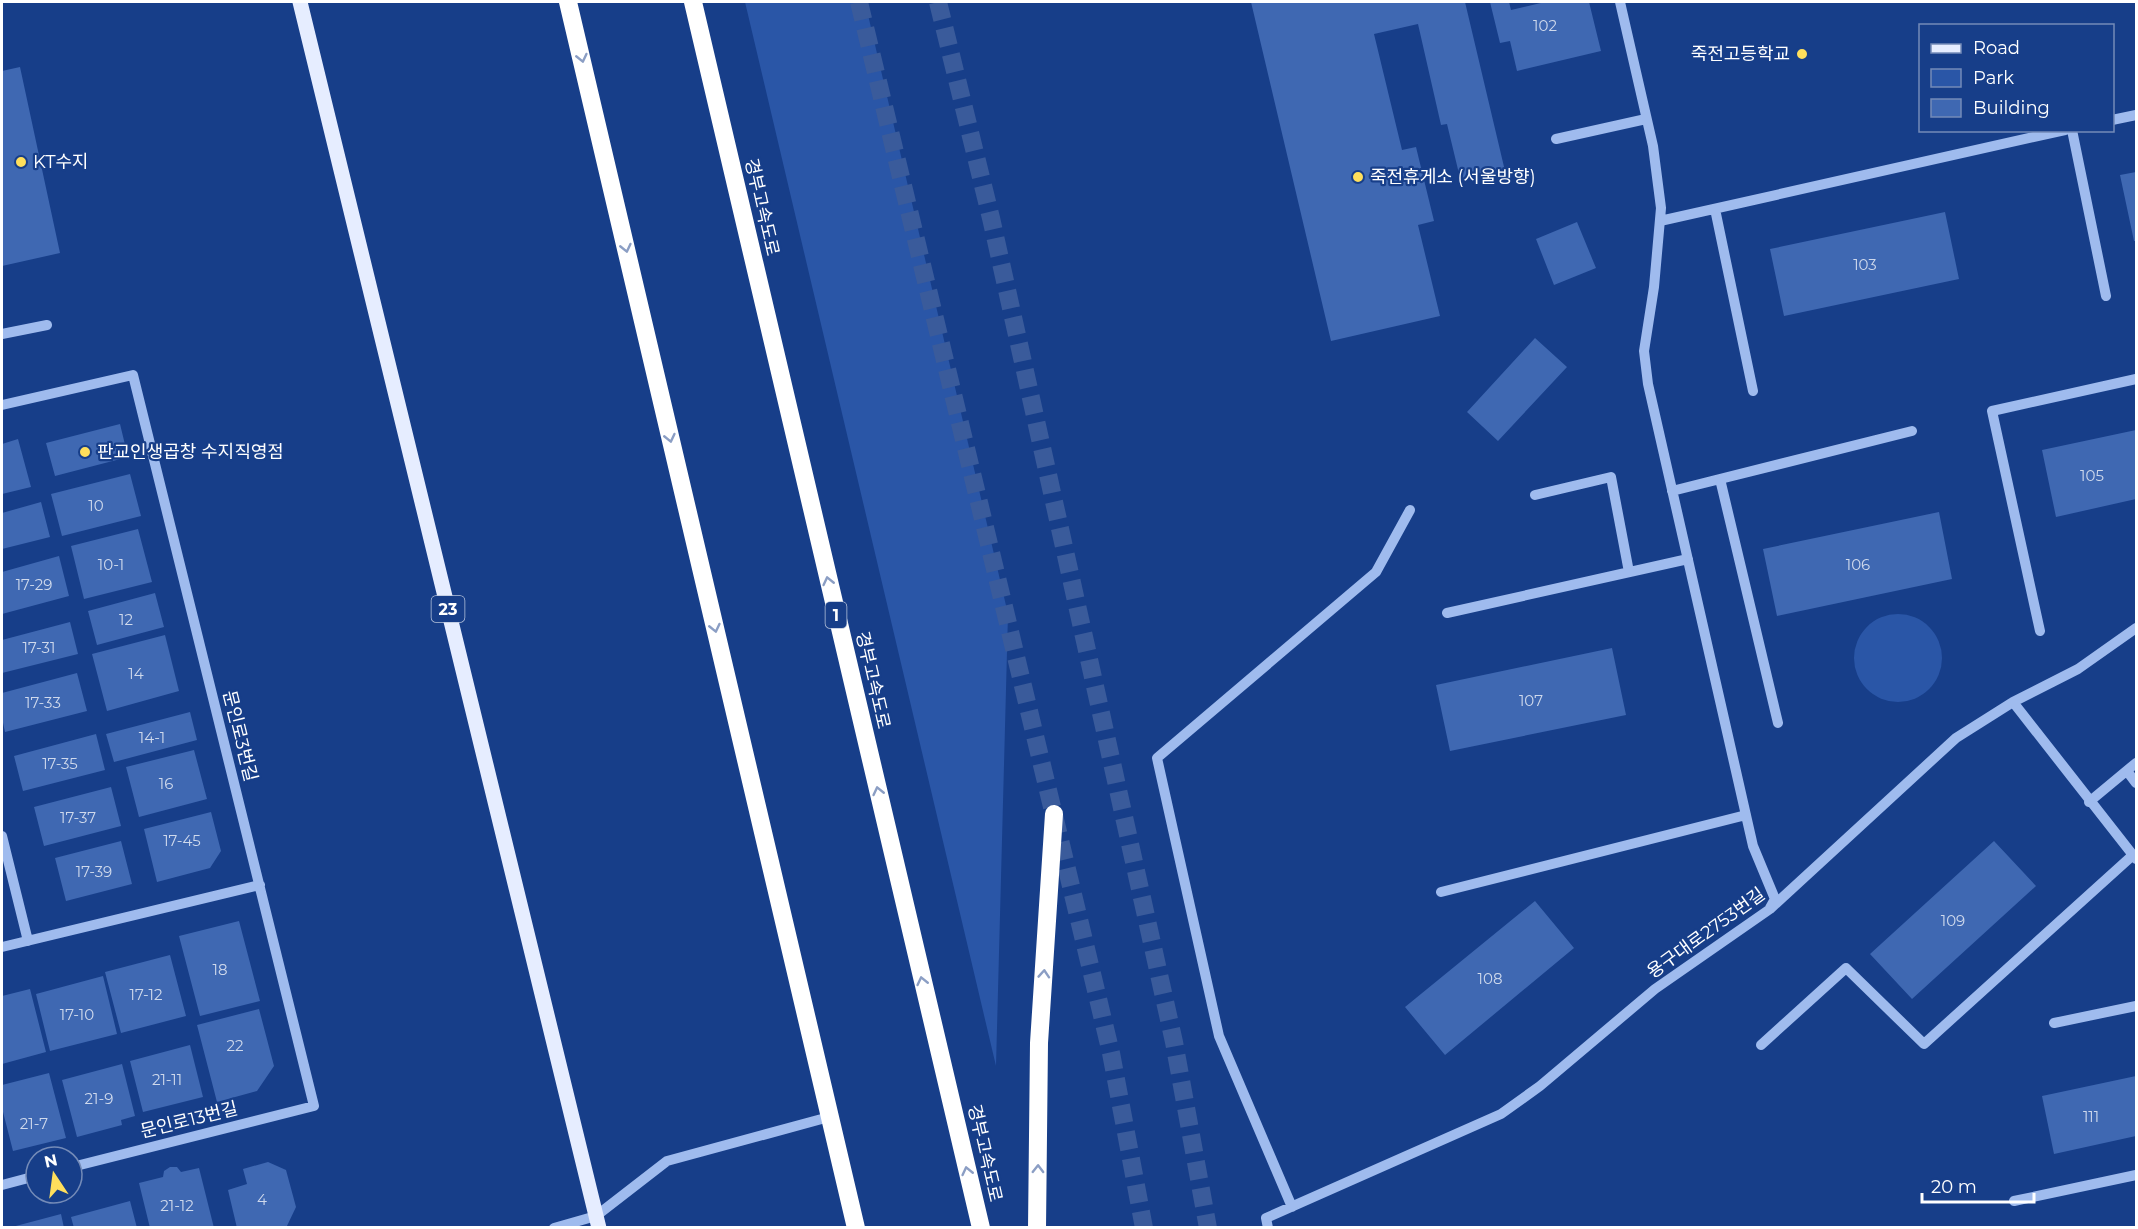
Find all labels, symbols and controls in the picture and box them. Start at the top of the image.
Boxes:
house number: 102 [1533,16,1557,35]
legend [1919,24,2114,132]
text: Road [1973,37,2020,59]
place label: 죽전고등학교 [1691,43,1790,65]
marker: 죽전고등학교 [1795,47,1809,61]
one-way arrow [574,53,587,63]
text: Park [1973,67,2014,89]
text: Building [1973,97,2050,119]
place label: KT수지 [33,151,89,173]
marker: KT수지 [14,155,28,169]
street label: 경부고속도로 [740,156,784,258]
place label: 죽전휴게소 (서울방향) [1370,166,1536,188]
marker: 죽전휴게소 (서울방향) [1351,170,1365,184]
one-way arrow [619,243,632,253]
house number: 103 [1853,255,1877,274]
one-way arrow [663,433,676,443]
place label: 판교인생곱창 수지직영점 [97,441,284,463]
marker: 판교인생곱창 수지직영점 [78,445,92,459]
house number: 105 [2080,466,2104,485]
house number: 10 [88,496,104,515]
house number: 10-1 [98,555,124,574]
house number: 106 [1846,555,1870,574]
house number: 17-29 [16,575,52,594]
one-way arrow [823,576,836,586]
road number: 23 [432,596,464,622]
road number: 1 [826,602,846,628]
house number: 12 [119,610,133,629]
one-way arrow [707,623,720,633]
street label: 경부고속도로 [851,629,895,731]
house number: 17-31 [23,638,55,657]
house number: 14 [128,664,144,683]
street label: 문인로3번길 [218,688,262,784]
house number: 107 [1519,691,1543,710]
house number: 17-33 [25,693,61,712]
house number: 14-1 [139,728,165,747]
house number: 17-35 [42,754,78,773]
house number: 16 [159,774,173,793]
one-way arrow [872,786,885,796]
house number: 17-37 [60,808,96,827]
house number: 17-45 [163,831,201,850]
house number: 17-39 [76,862,112,881]
street label: 용구대로2753번길 [1643,883,1769,983]
house number: 109 [1941,911,1965,930]
house number: 18 [213,960,228,979]
house number: 108 [1478,969,1502,988]
one-way arrow [1037,970,1050,979]
one-way arrow [917,976,930,986]
house number: 17-12 [130,985,162,1004]
house number: 17-10 [60,1005,94,1024]
house number: 22 [226,1036,244,1055]
house number: 21-11 [152,1070,182,1089]
house number: 21-9 [85,1089,113,1108]
street label: 문인로13번길 [138,1097,240,1143]
street label: 경부고속도로 [963,1102,1007,1204]
house number: 111 [2083,1107,2099,1126]
house number: 21-7 [20,1114,48,1133]
north arrow [24,1145,84,1205]
text: N [42,1150,59,1172]
one-way arrow [1032,1165,1044,1174]
one-way arrow [962,1166,975,1176]
scale bar [1922,1166,2034,1204]
text: 20 m [1931,1176,1977,1198]
house number: 4 [257,1190,267,1209]
house number: 21-12 [160,1196,194,1215]

